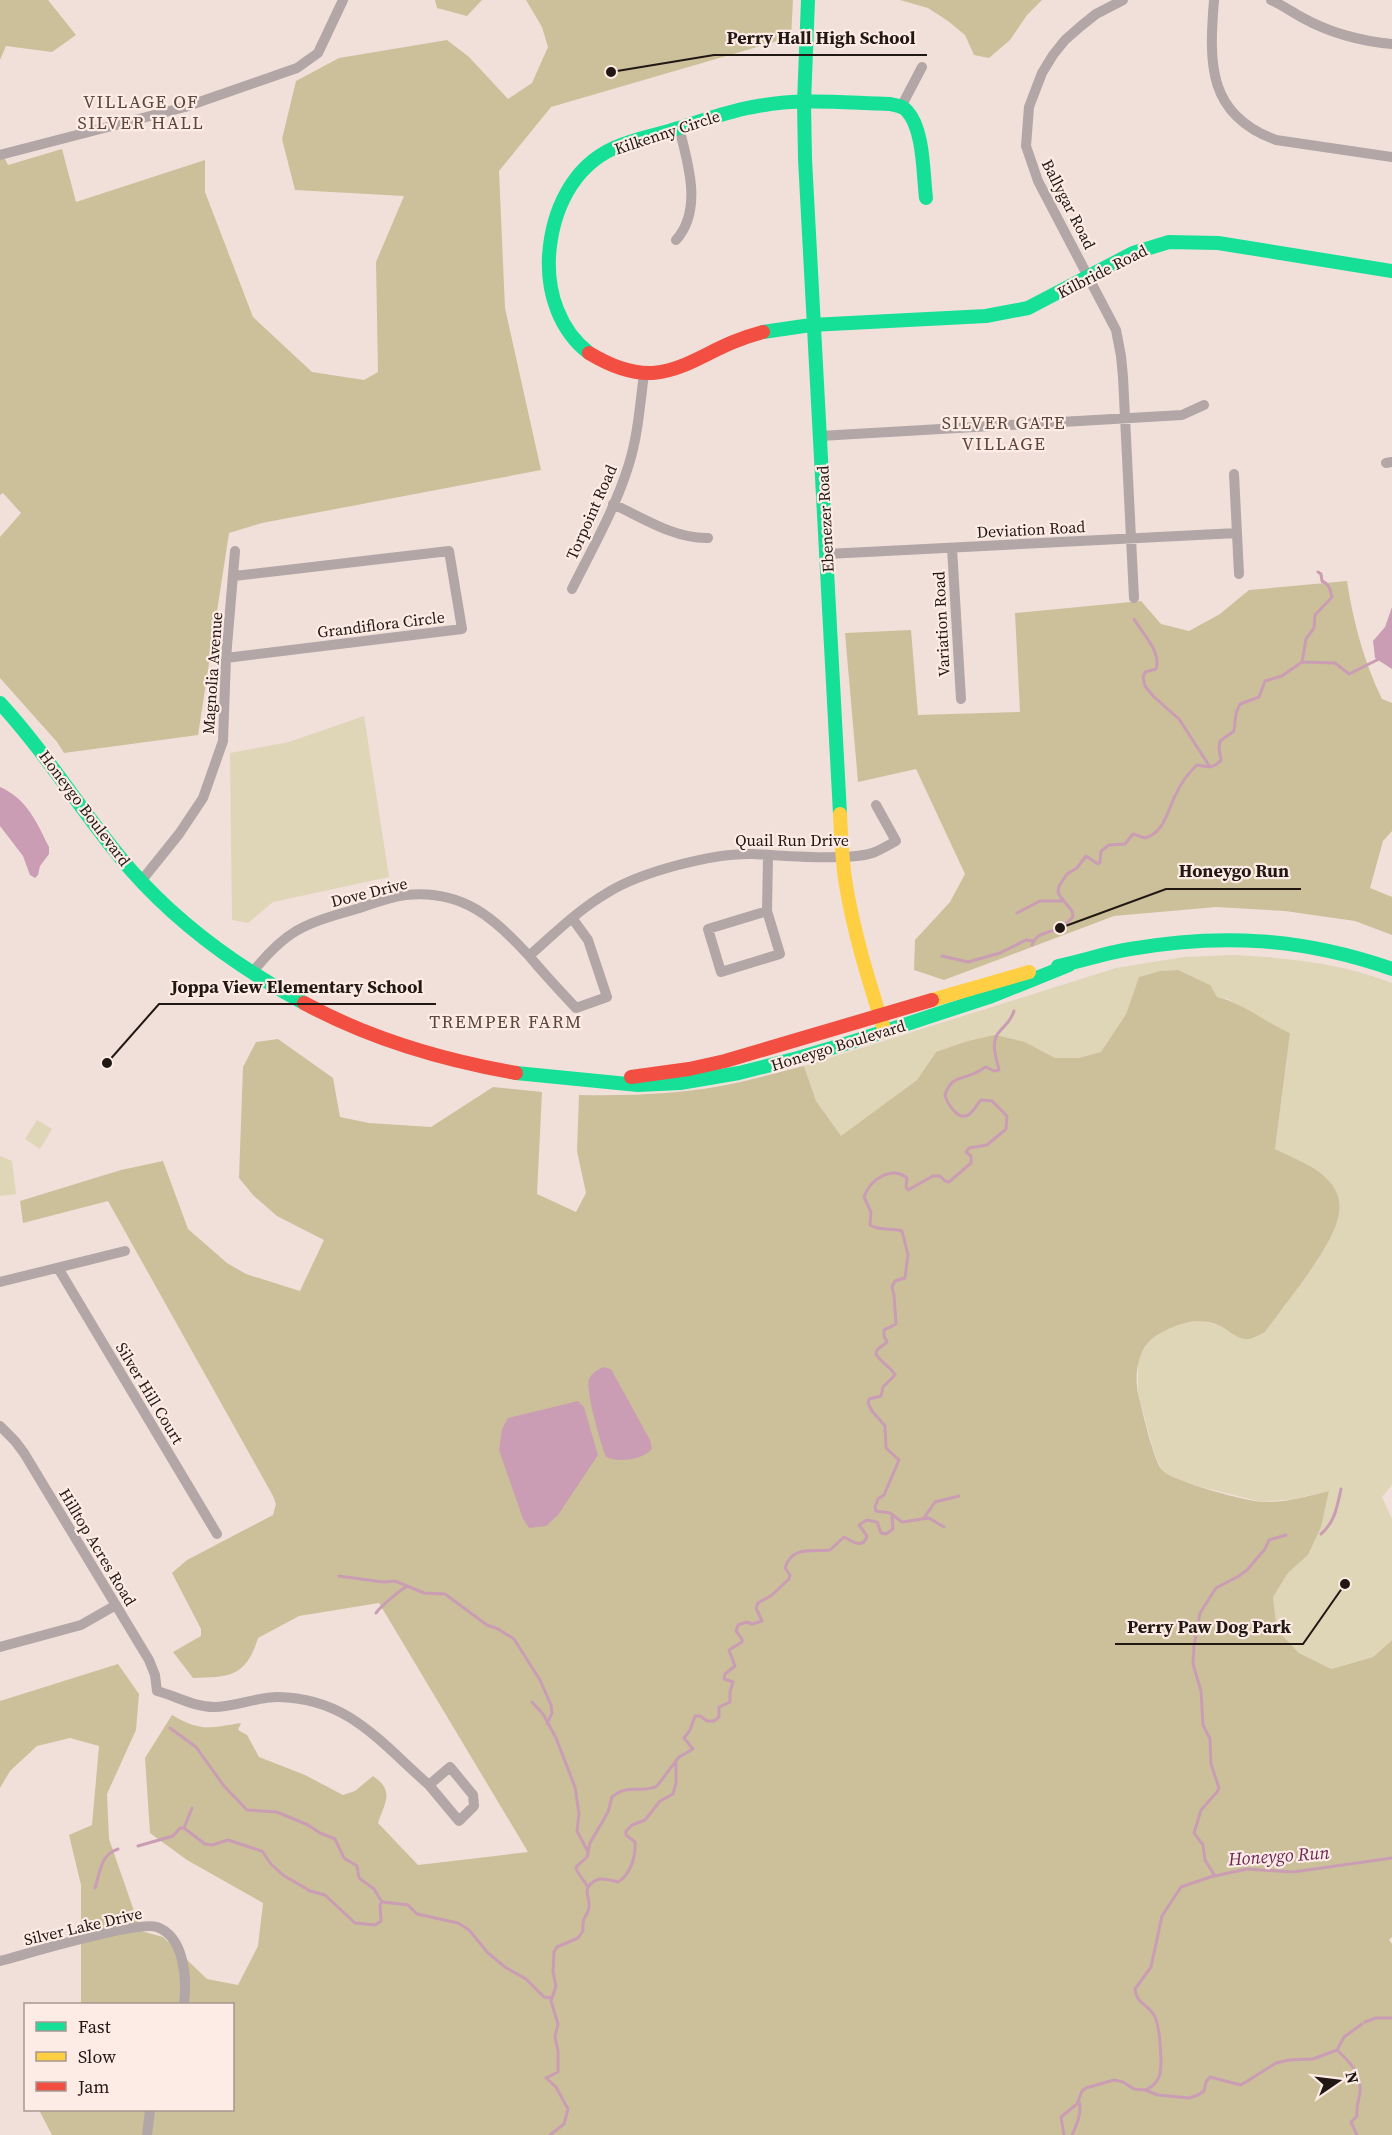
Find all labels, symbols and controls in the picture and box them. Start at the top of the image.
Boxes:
callout: Perry Hall High School [714,19,927,55]
text: Perry Hall High School [727,25,916,50]
district label: VILLAGE OF SILVER HALL [78,89,204,135]
street label: Kilkenny Circle [611,105,723,159]
street label: Ballygar Road [1037,155,1101,253]
street label: Kilbride Road [1053,239,1151,303]
district label: SILVER GATE VILLAGE [942,410,1066,456]
street label: Torpoint Road [560,461,622,563]
street label: Ebenezer Road [811,465,839,573]
street label: Deviation Road [976,515,1086,543]
street label: Variation Road [927,571,955,677]
street label: Grandiflora Circle [316,605,446,643]
street label: Magnolia Avenue [197,611,227,735]
street label: Honeygo Boulevard [34,746,136,870]
street label: Quail Run Drive [735,829,849,851]
callout: Honeygo Run [1166,853,1301,889]
text: Honeygo Run [1179,858,1289,883]
street label: Dove Drive [328,872,410,912]
callout: Joppa View Elementary School [159,968,436,1004]
text: Joppa View Elementary School [170,974,423,999]
district label: TREMPER FARM [429,1009,583,1034]
street label: Honeygo Boulevard [768,1014,908,1076]
street label: Silver Hill Court [111,1338,189,1449]
street label: Hilltop Acres Road [54,1484,142,1610]
callout: Perry Paw Dog Park [1115,1608,1303,1644]
text: Perry Paw Dog Park [1127,1614,1291,1639]
water label: Honeygo Run [1227,1839,1330,1872]
street label: Silver Lake Drive [22,1902,144,1950]
legend [24,2003,234,2111]
text: Fast [78,2014,111,2039]
text: Slow [78,2044,116,2069]
north arrow [1308,2051,1368,2111]
text: N [1340,2069,1365,2086]
text: Jam [77,2074,110,2099]

